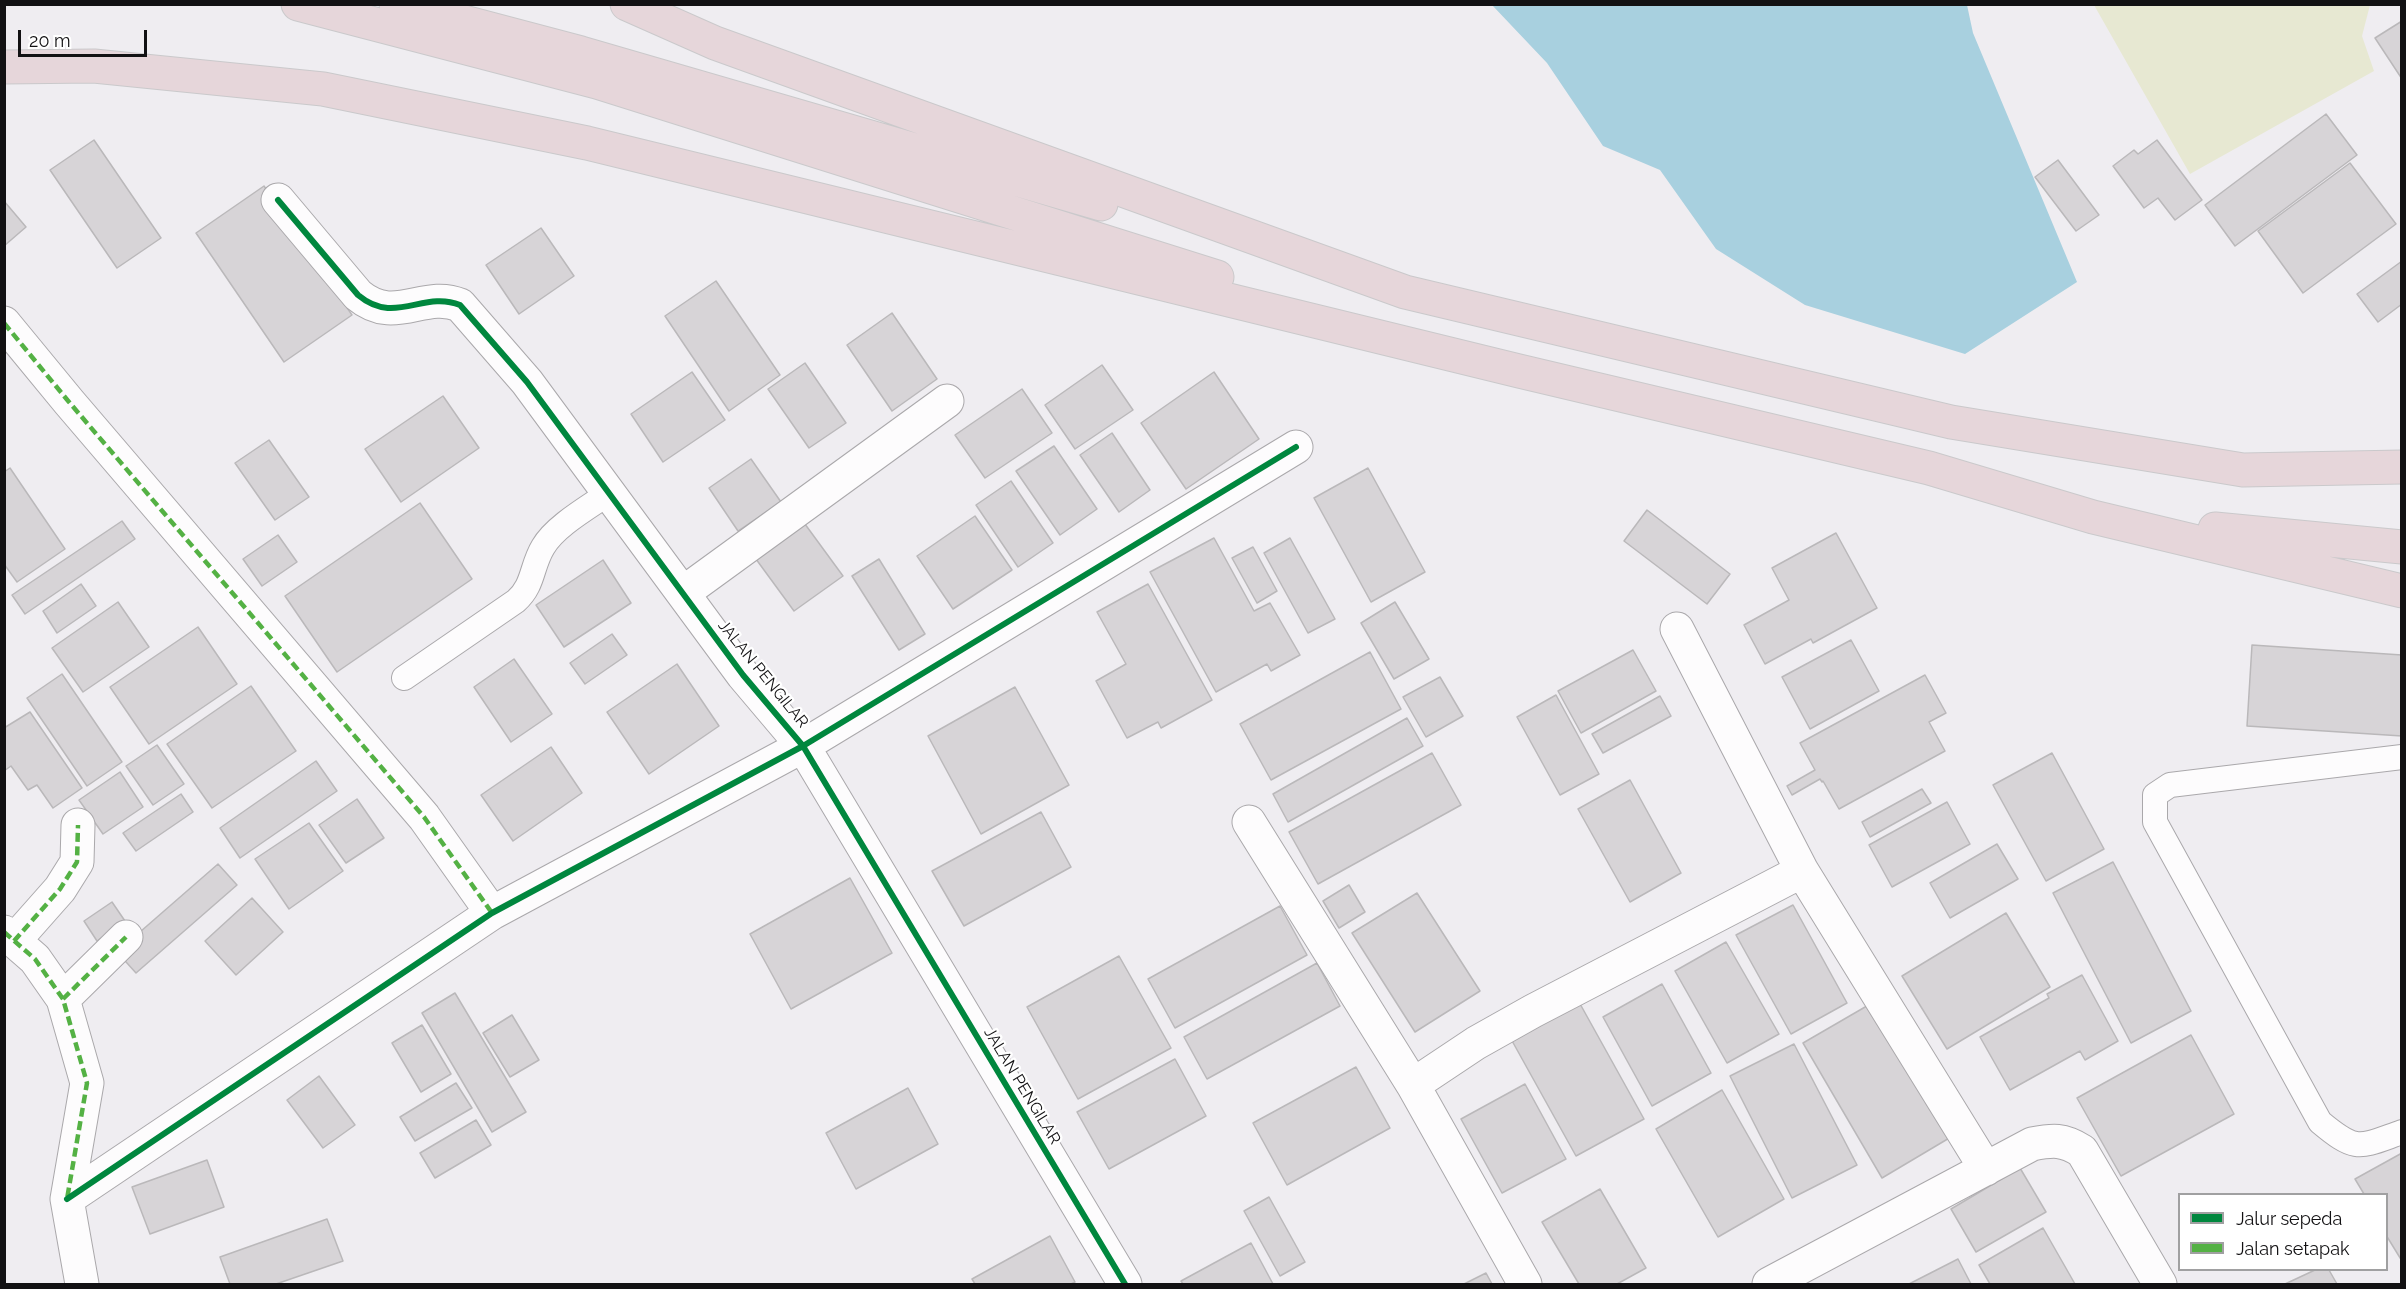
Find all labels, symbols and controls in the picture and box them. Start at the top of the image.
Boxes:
scale bar [21,18,150,56]
text: 20 m [29,30,71,51]
street label: JALAN PENGILAR [714,616,812,732]
street label: JALAN PENGILAR [980,1024,1064,1148]
legend [2178,1193,2388,1271]
text: Jalur sepeda [2236,1208,2342,1229]
text: Jalan setapak [2236,1238,2350,1259]

